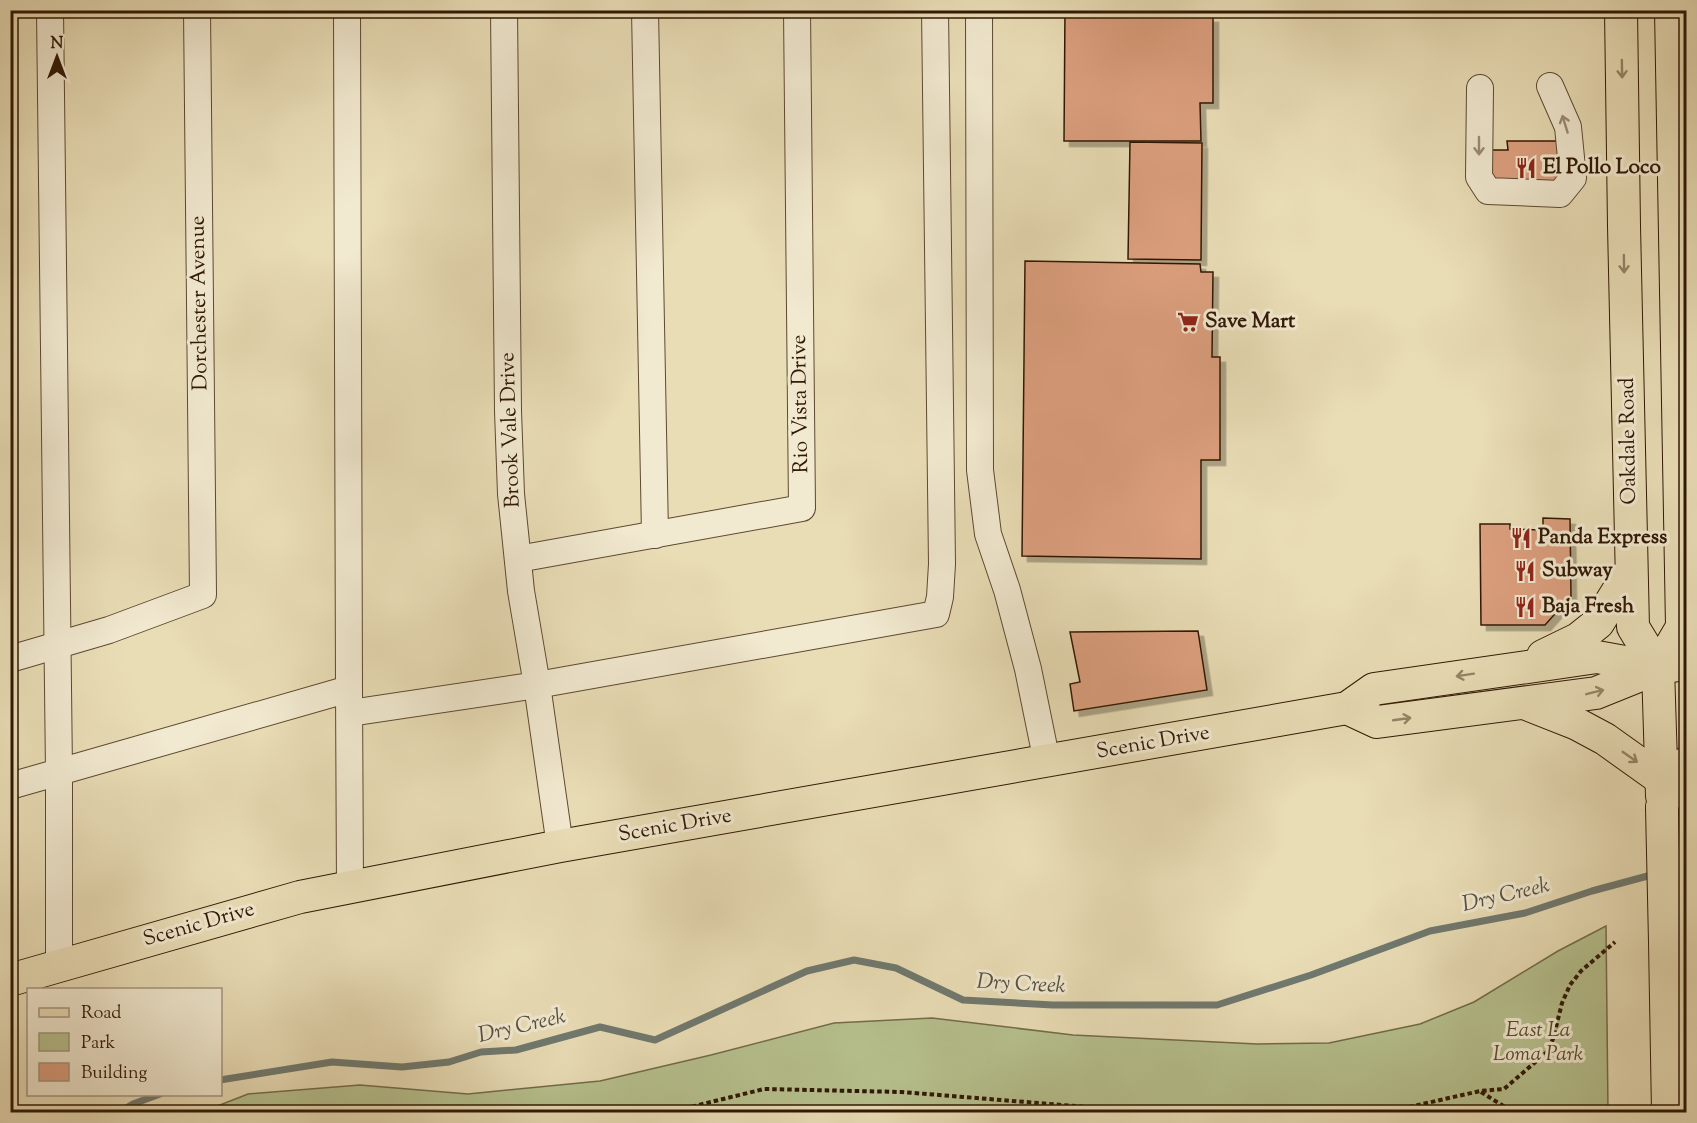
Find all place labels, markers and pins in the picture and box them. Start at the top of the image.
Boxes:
place label: El Pollo Loco [1543,153,1661,183]
restaurant icon: El Pollo Loco [1514,156,1538,180]
place label: Save Mart [1205,307,1296,337]
supermarket icon: Save Mart [1176,310,1200,334]
place label: Panda Express [1538,523,1667,553]
restaurant icon: Panda Express [1509,526,1533,550]
place label: Subway [1542,556,1613,586]
restaurant icon: Subway [1513,559,1537,583]
place label: Baja Fresh [1542,592,1635,622]
restaurant icon: Baja Fresh [1513,595,1537,619]

